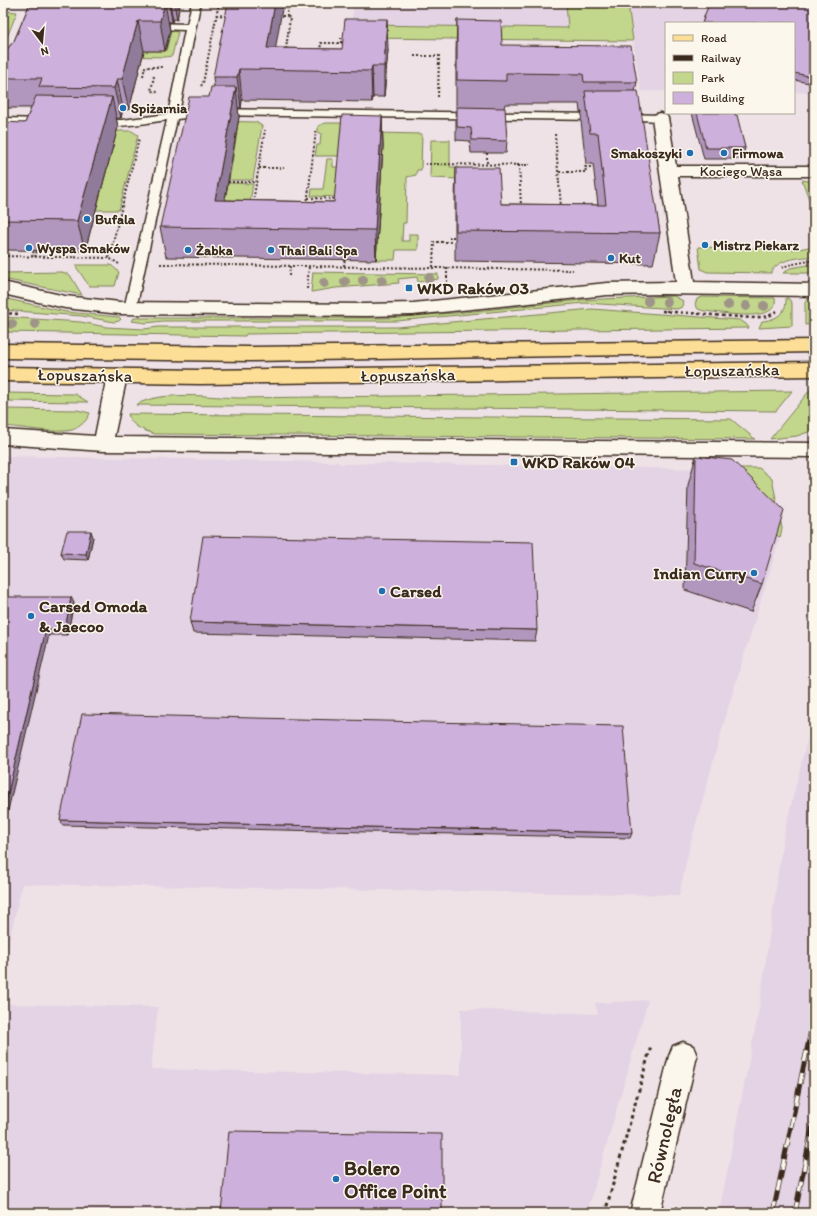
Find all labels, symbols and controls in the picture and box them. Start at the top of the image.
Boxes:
north arrow [22,22,62,62]
legend [665,22,795,114]
text: Road [701,31,727,45]
text: N [39,44,50,58]
text: Railway [701,51,741,65]
text: Park [701,71,725,85]
text: Building [701,91,745,105]
place label: Spiżarnia [131,100,188,117]
marker: Spiżarnia [118,103,128,113]
place label: Smakoszyki [611,145,682,162]
place label: Firmowa [732,145,784,162]
marker: Smakoszyki [685,148,695,158]
marker: Firmowa [719,148,729,158]
street label: Kociego Wąsa [700,163,782,180]
place label: Bufala [95,211,136,228]
marker: Bufala [82,214,92,224]
place label: Mistrz Piekarz [713,237,799,254]
place label: Wyspa Smaków [37,240,130,257]
marker: Mistrz Piekarz [700,240,710,250]
place label: Żabka [196,242,233,259]
place label: Thai Bali Spa [278,242,357,259]
marker: Wyspa Smaków [24,243,34,253]
marker: Żabka [183,245,193,255]
marker: Thai Bali Spa [266,245,276,255]
place label: Kut [619,250,641,267]
marker: Kut [606,253,616,263]
place label: WKD Raków 03 [417,278,529,298]
marker: WKD Raków 03 [404,283,414,293]
street label: Łopuszańska [684,359,780,381]
street label: Łopuszańska [37,364,133,386]
street label: Łopuszańska [360,364,456,386]
place label: WKD Raków 04 [522,452,636,472]
marker: WKD Raków 04 [509,457,519,467]
place label: Indian Curry [653,563,747,584]
marker: Indian Curry [749,568,759,578]
place label: Carsed [390,581,442,601]
marker: Carsed [377,586,387,596]
place label: Carsed Omoda & Jaecoo [39,596,148,636]
marker: Carsed Omoda & Jaecoo [26,611,36,621]
street label: Równoległa [641,1084,687,1186]
place label: Bolero Office Point [344,1156,447,1203]
marker: Bolero Office Point [331,1174,341,1184]

